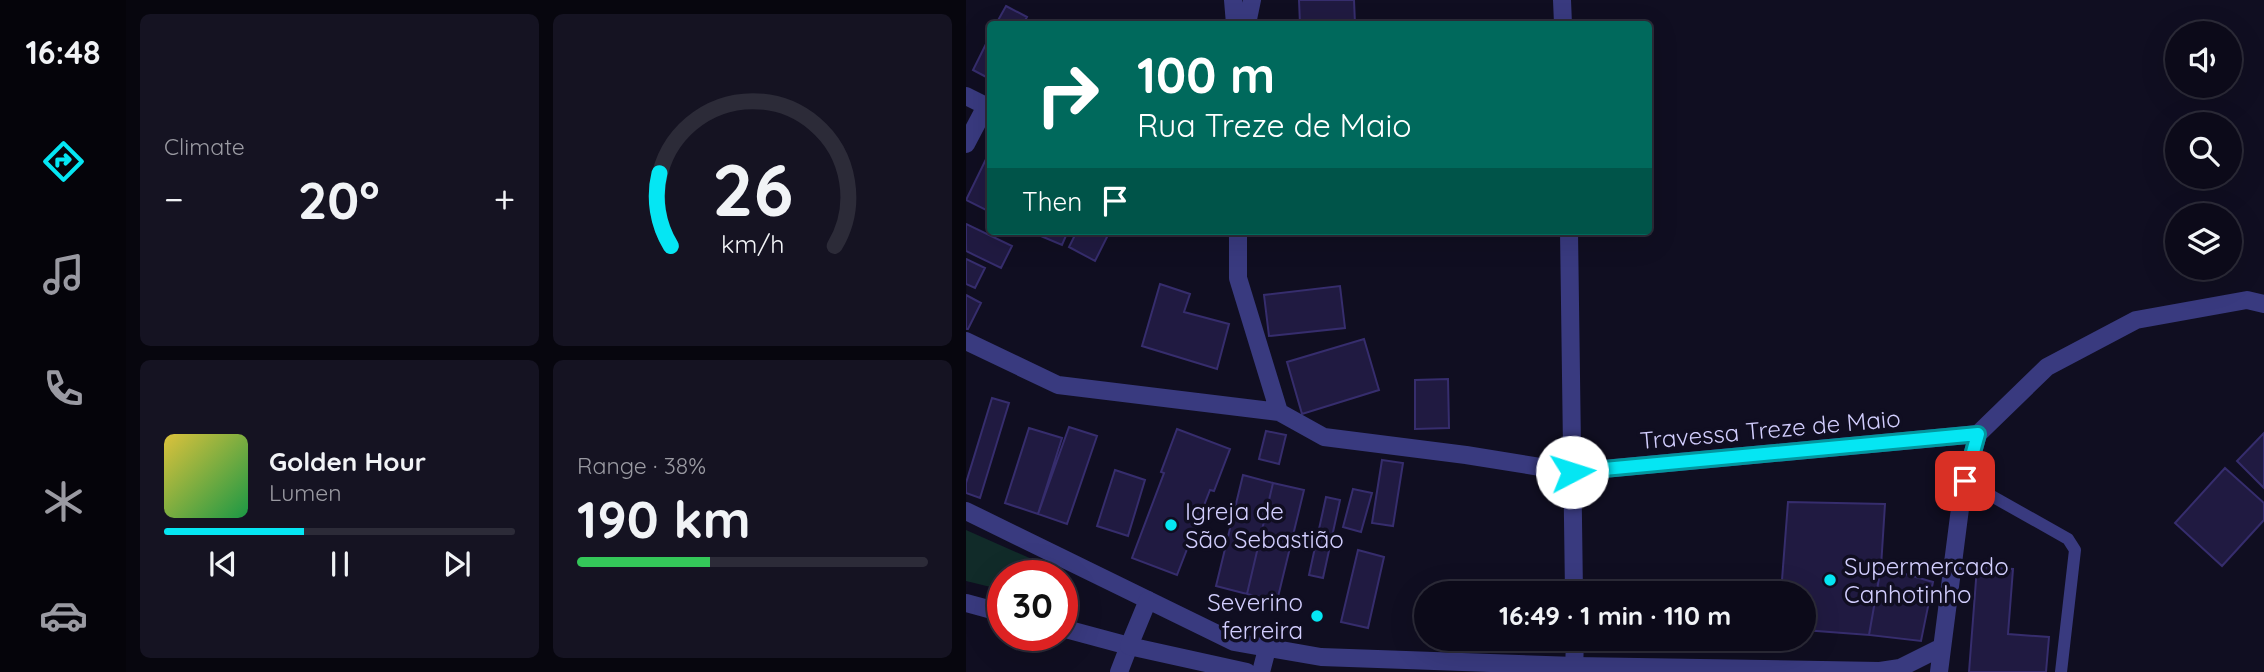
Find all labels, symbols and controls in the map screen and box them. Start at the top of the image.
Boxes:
map controls [2165,21,2242,280]
button: sound [2165,21,2242,98]
text: 16:48 [25,32,101,72]
text: 100 m [1137,44,1275,105]
icon: right [1022,49,1113,140]
text: Rua Treze de Maio [1137,105,1412,145]
button: search [2165,112,2242,189]
text: Climate [164,132,245,161]
icon: directions [39,137,88,186]
text: 26 [712,143,793,234]
text: 20° [298,167,380,232]
text: − [164,175,184,223]
text: + [494,175,515,223]
icon: arrive [1096,182,1134,220]
text: Then [1022,185,1082,218]
button: layers [2165,203,2242,280]
text: km/h [721,228,784,259]
icon: music [39,250,88,299]
icon: phone [39,364,88,413]
street label: Travessa Treze de Maio [1638,403,1902,455]
position arrow [1535,435,1609,509]
text: Golden Hour [269,445,426,478]
text: Range · 38% [577,451,706,480]
pin [1935,451,1995,511]
icon: arrive [1946,462,1984,500]
icon: climate [39,477,88,526]
text: Lumen [269,478,342,507]
text: 190 km [577,486,751,551]
place label: Igreja de São Sebastião [1185,496,1344,554]
marker: Igreja de São Sebastião [1163,517,1179,533]
icon: previous [204,545,242,583]
icon: pause [321,545,359,583]
icon: next [438,545,476,583]
place label: Supermercado Canhotinho [1844,551,2009,609]
speed limit sign: 30 [987,560,1078,651]
marker: Supermercado Canhotinho [1822,572,1838,588]
place label: Severino ferreira [1207,587,1303,645]
icon: car [39,591,88,640]
text: 16:49 · 1 min · 110 m [1499,599,1731,632]
marker: Severino ferreira [1309,608,1325,624]

